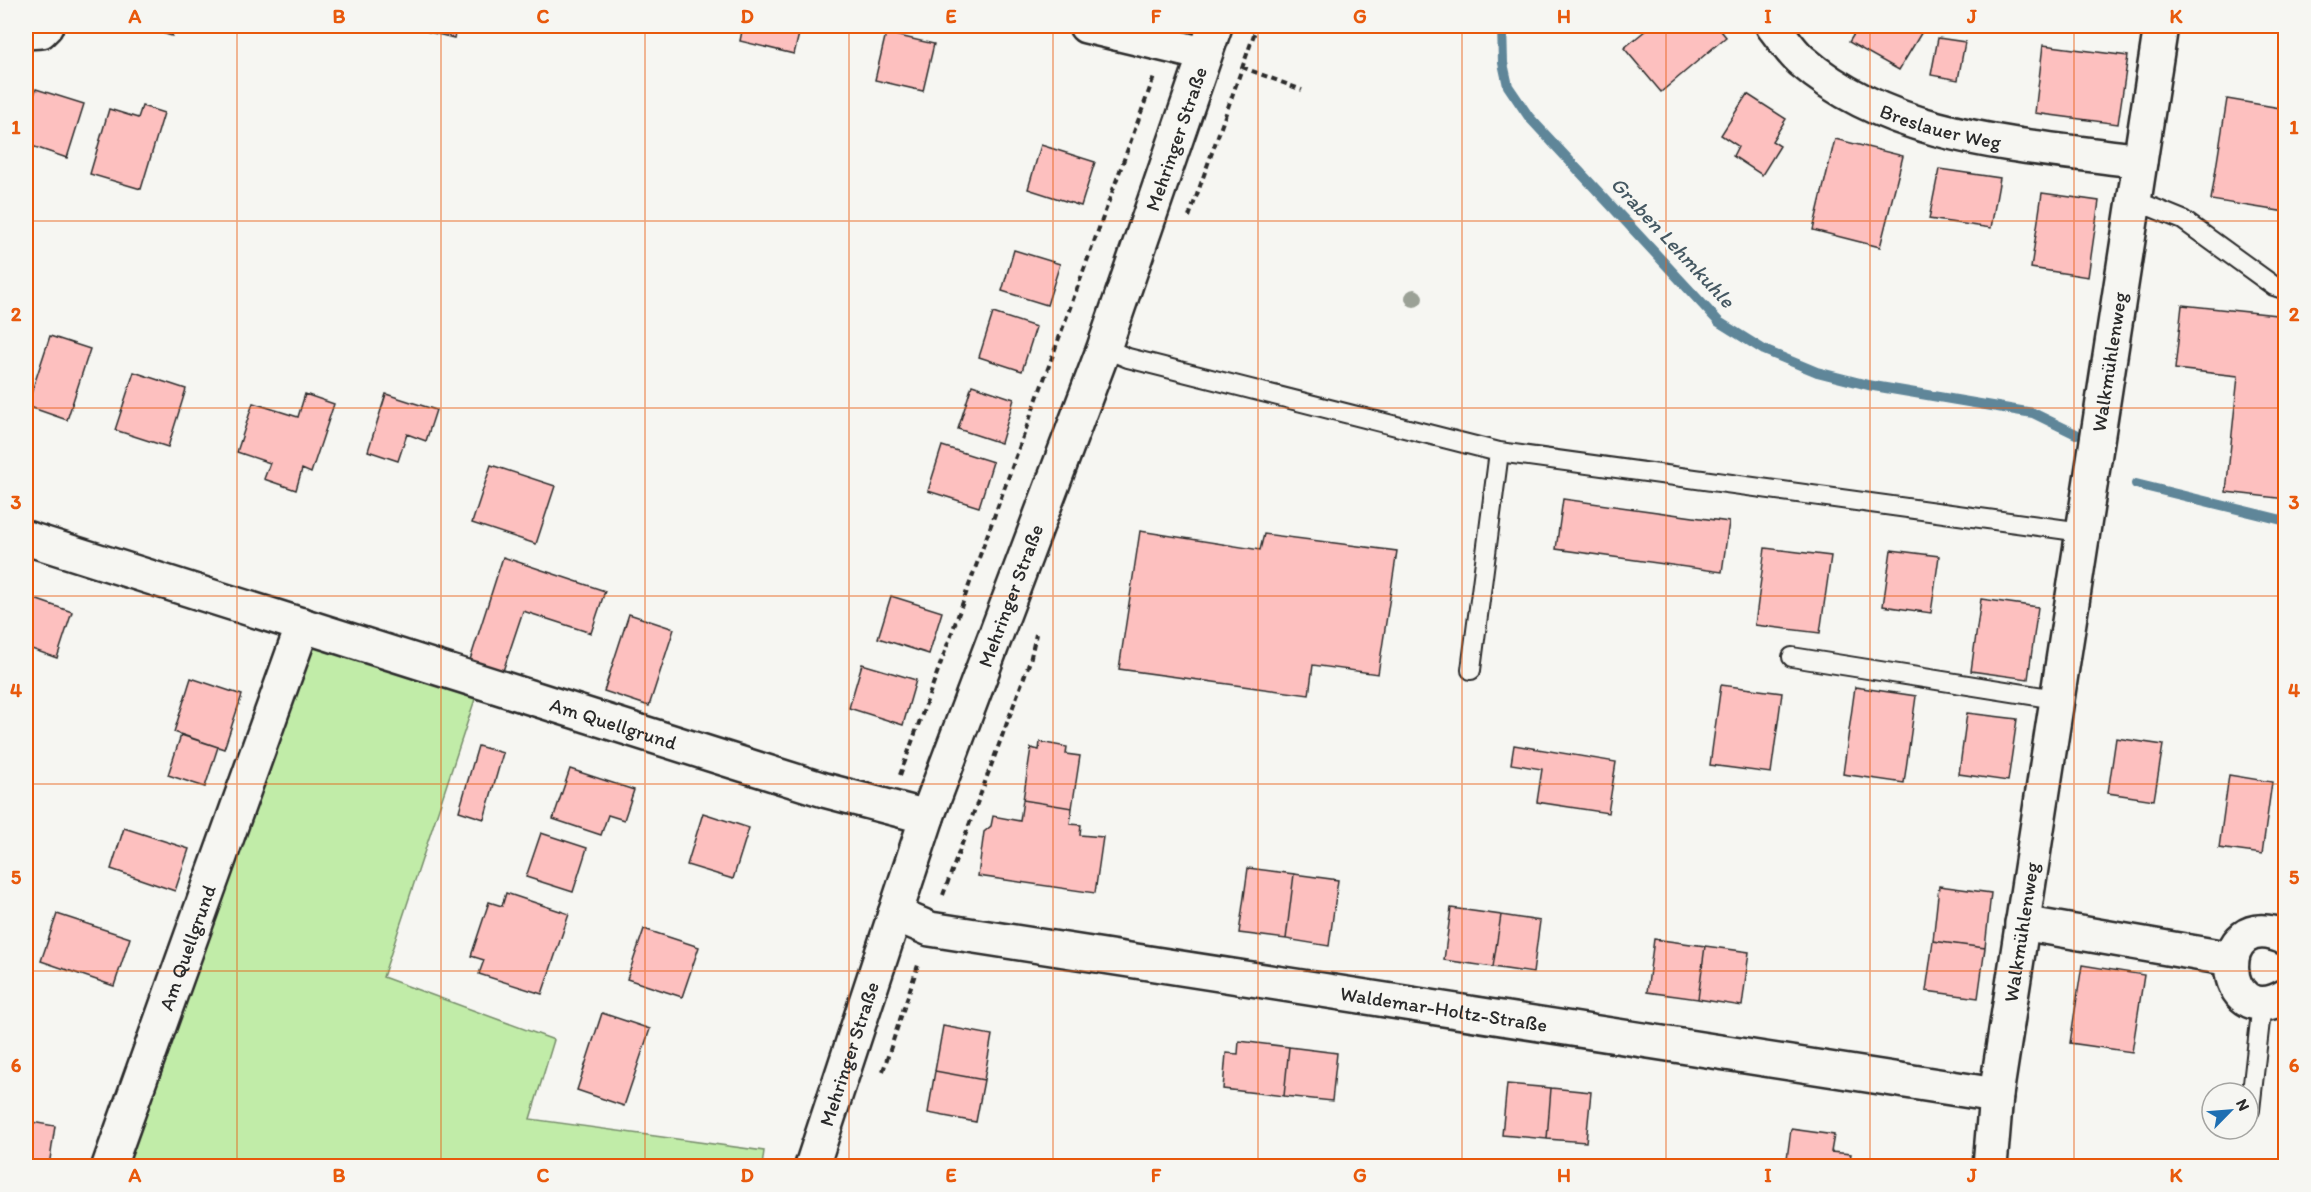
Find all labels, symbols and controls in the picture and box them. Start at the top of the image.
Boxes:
text: A [128,4,142,28]
text: B [333,4,346,28]
text: C [537,4,550,28]
text: D [740,4,754,28]
text: E [945,4,957,28]
text: F [1151,4,1162,28]
text: G [1353,4,1367,28]
text: H [1557,4,1571,28]
text: I [1764,4,1772,28]
text: J [1966,4,1977,28]
text: K [2170,4,2184,28]
street label: Mehringer Straße [1140,64,1212,214]
street label: Breslauer Weg [1876,99,2004,154]
text: 1 [11,115,21,139]
text: 1 [2289,115,2299,139]
water label: Graben Lehmkuhle [1606,171,1741,313]
street label: Walkmühlenweg [2087,290,2132,434]
text: 2 [11,302,22,326]
text: 2 [2289,302,2300,326]
text: 3 [11,490,22,514]
text: 3 [2289,490,2300,514]
street label: Mehringer Straße [973,521,1048,671]
text: 4 [10,678,22,702]
text: 4 [2288,678,2300,702]
street label: Am Quellgrund [547,692,680,755]
street label: Walkmühlenweg [1999,860,2044,1004]
text: 5 [11,865,22,889]
text: 5 [2289,865,2300,889]
street label: Am Quellgrund [154,881,221,1014]
street label: Mehringer Straße [814,978,884,1129]
street label: Waldemar-Holtz-Straße [1338,981,1549,1037]
text: 6 [11,1053,22,1077]
text: 6 [2289,1053,2300,1077]
north arrow [2200,1081,2260,1141]
text: N [2232,1096,2254,1114]
text: A [128,1163,142,1187]
text: B [333,1163,346,1187]
text: C [537,1163,550,1187]
text: D [740,1163,754,1187]
text: E [945,1163,957,1187]
text: F [1151,1163,1162,1187]
text: G [1353,1163,1367,1187]
text: H [1557,1163,1571,1187]
text: I [1764,1163,1772,1187]
text: J [1966,1163,1977,1187]
text: K [2170,1163,2184,1187]

